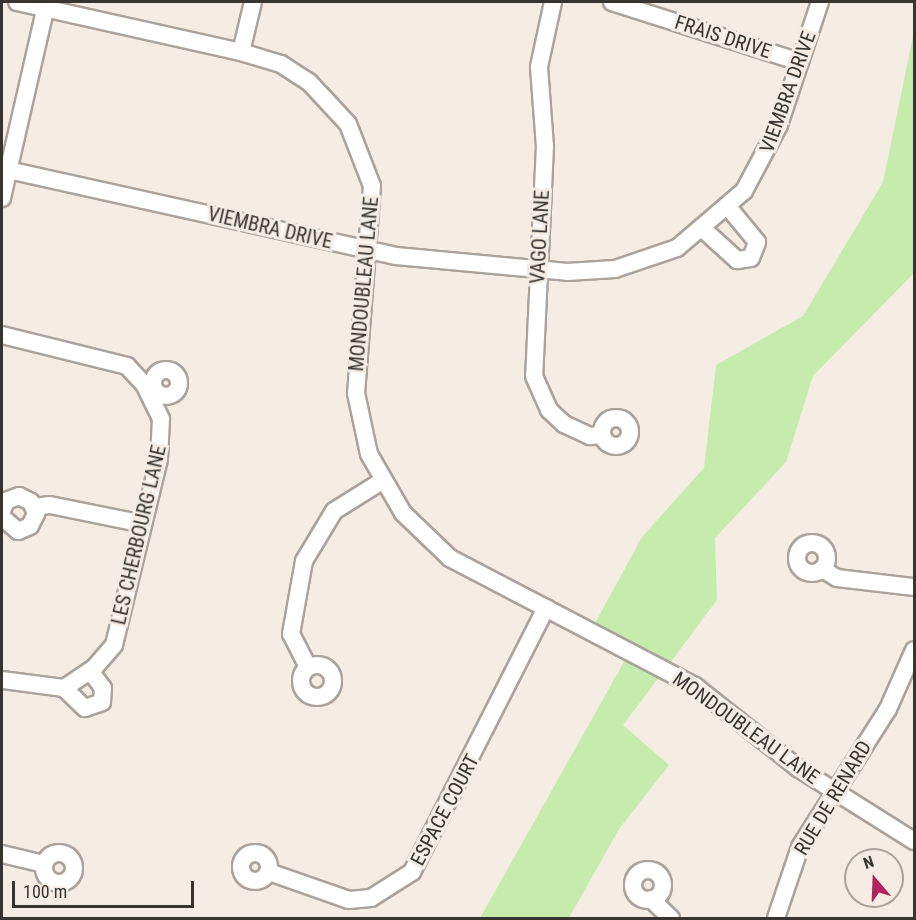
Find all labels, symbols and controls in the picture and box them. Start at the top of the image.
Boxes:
street label: FRAIS DRIVE [672,10,774,64]
street label: VIEMBRA DRIVE [755,28,821,156]
street label: VAGO LANE [526,189,554,285]
street label: MONDOUBLEAU LANE [344,196,384,372]
street label: VIEMBRA DRIVE [205,202,335,254]
street label: LES CHERBOURG LANE [107,443,171,627]
street label: MONDOUBLEAU LANE [668,667,824,789]
street label: RUE DE RENARD [789,737,877,859]
street label: ESPACE COURT [406,750,484,870]
north arrow [844,848,904,908]
text: N [861,852,876,873]
scale bar [15,869,196,907]
text: 100 m [23,881,67,902]

